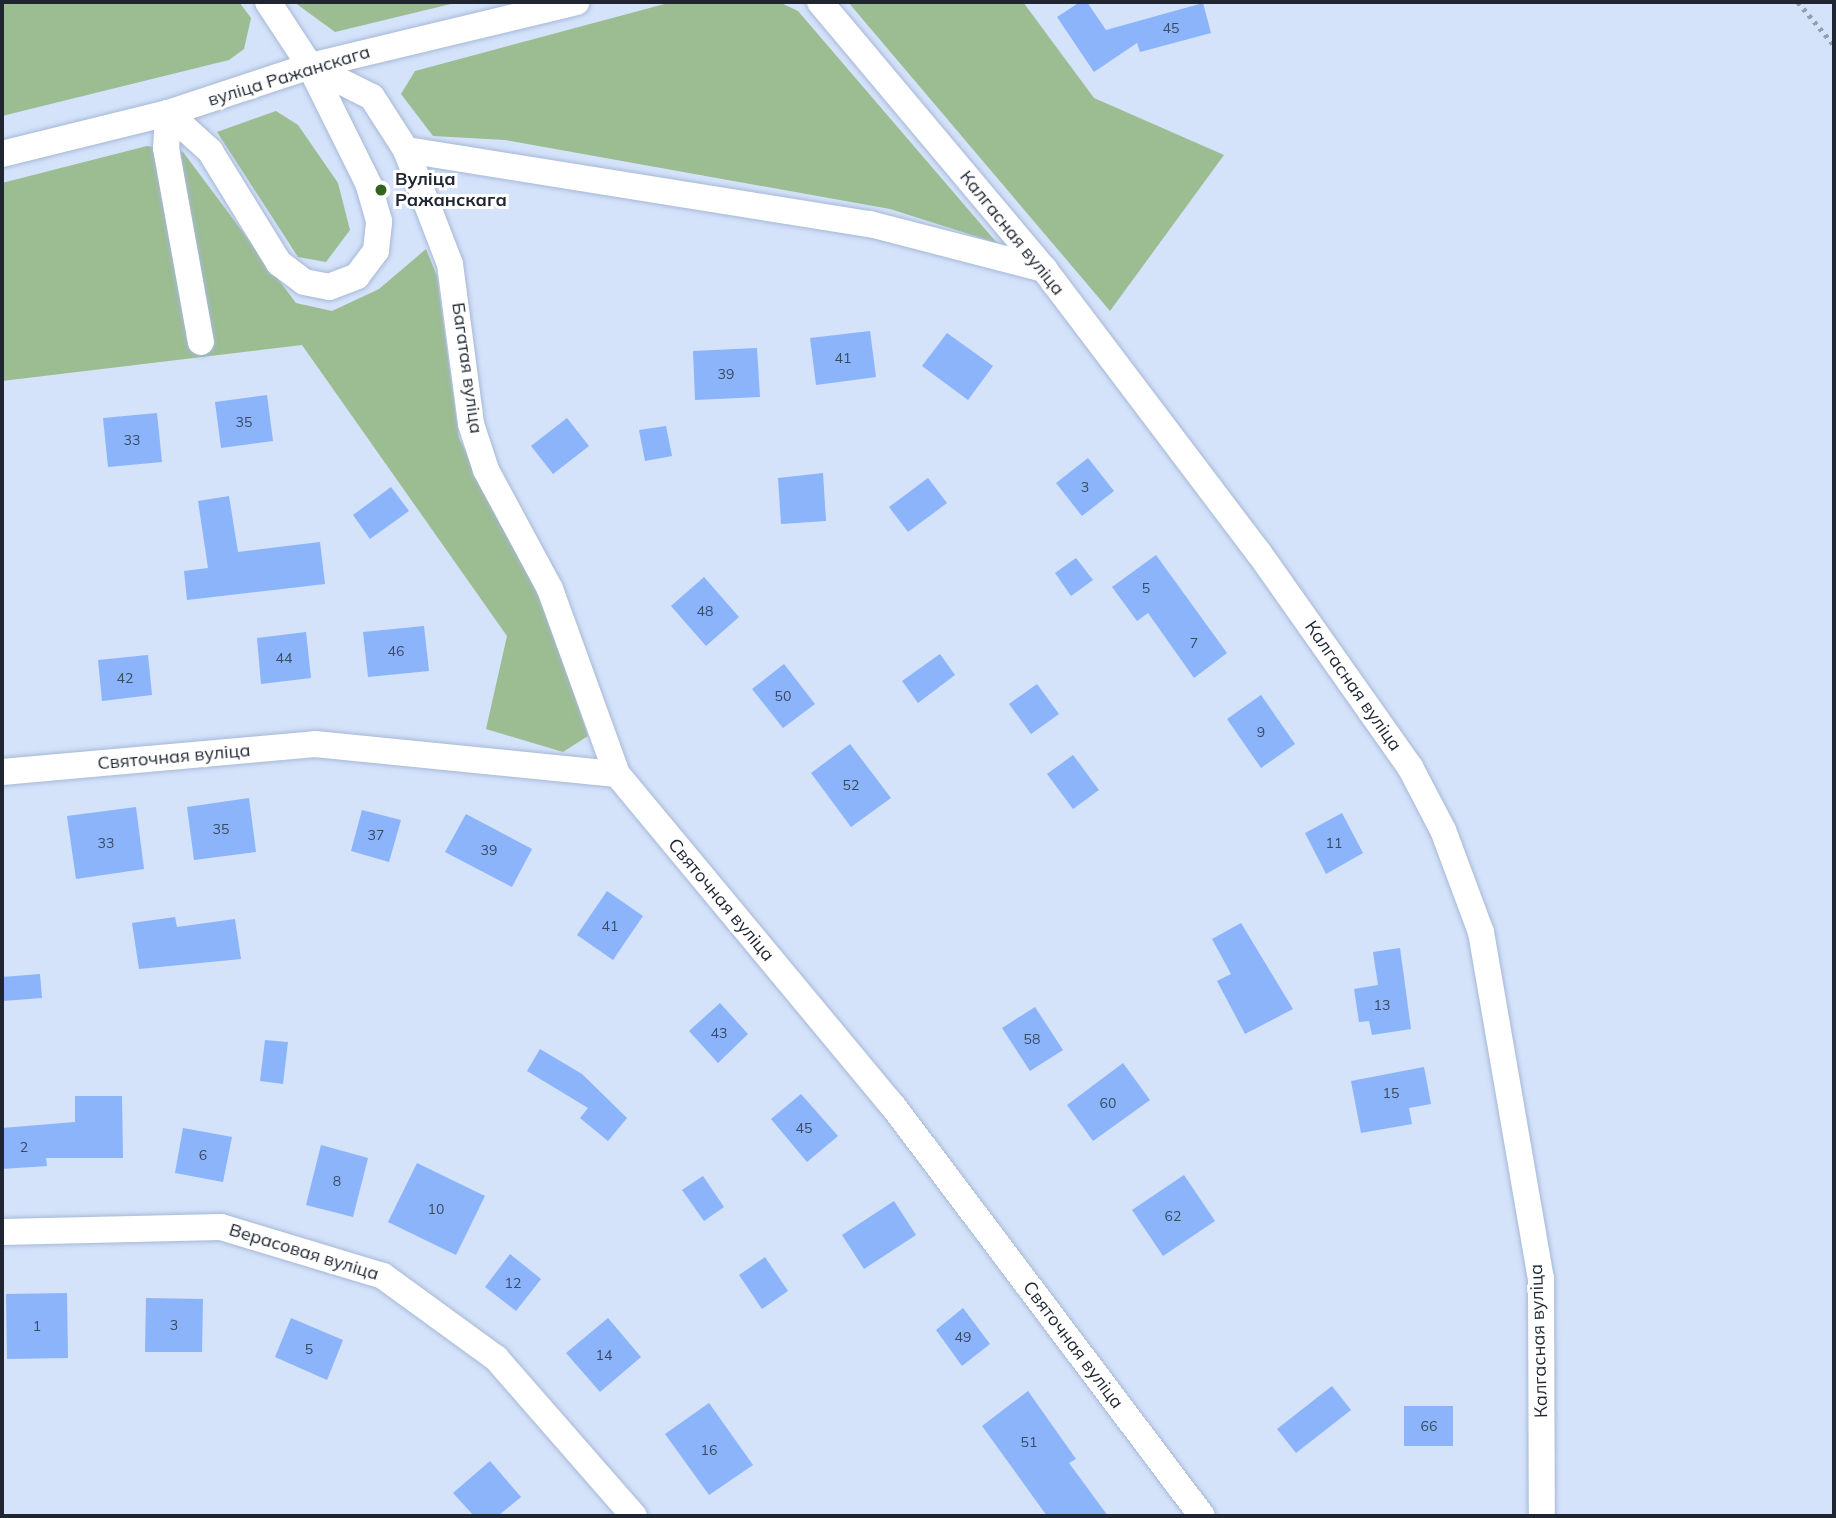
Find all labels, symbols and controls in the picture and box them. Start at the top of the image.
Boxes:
house number: 45 [1163,20,1179,36]
street label: вуліца Ражанскага [205,41,373,111]
street label: Калгасная вуліца [955,166,1069,300]
place label: Вуліца Ражанскага [395,169,507,212]
marker: Вуліца Ражанскага [373,182,389,198]
street label: Багатая вуліца [447,301,487,435]
house number: 41 [835,350,851,366]
house number: 39 [718,366,734,382]
house number: 35 [236,414,252,430]
house number: 33 [124,432,140,448]
house number: 3 [1081,479,1089,495]
house number: 5 [1142,580,1150,596]
house number: 48 [697,603,713,619]
street label: Калгасная вуліца [1300,617,1406,755]
house number: 7 [1190,635,1198,651]
house number: 46 [388,643,404,659]
house number: 44 [276,650,292,666]
house number: 42 [117,670,133,686]
house number: 50 [775,688,791,704]
house number: 9 [1257,724,1265,740]
street label: Святочная вуліца [97,740,251,774]
house number: 52 [843,777,859,793]
house number: 35 [213,821,229,837]
house number: 37 [368,827,384,843]
street label: Святочная вуліца [663,834,779,966]
house number: 33 [98,835,114,851]
house number: 11 [1326,835,1342,851]
house number: 39 [481,842,497,858]
house number: 41 [602,918,618,934]
house number: 13 [1374,997,1390,1013]
house number: 43 [711,1025,727,1041]
house number: 58 [1024,1031,1040,1047]
house number: 15 [1383,1085,1399,1101]
house number: 60 [1100,1095,1116,1111]
house number: 45 [796,1120,812,1136]
house number: 2 [20,1139,28,1155]
house number: 6 [199,1147,207,1163]
house number: 8 [333,1173,341,1189]
house number: 10 [428,1201,444,1217]
house number: 62 [1165,1208,1181,1224]
street label: Верасовая вуліца [226,1219,382,1285]
street label: Калгасная вуліца [1526,1264,1552,1418]
house number: 12 [505,1275,521,1291]
street label: Святочная вуліца [1018,1277,1128,1413]
house number: 3 [170,1317,178,1333]
house number: 1 [33,1318,41,1334]
house number: 49 [955,1329,971,1345]
house number: 5 [305,1341,313,1357]
house number: 14 [596,1347,612,1363]
house number: 66 [1421,1418,1437,1434]
house number: 51 [1021,1434,1037,1450]
house number: 16 [701,1442,717,1458]

